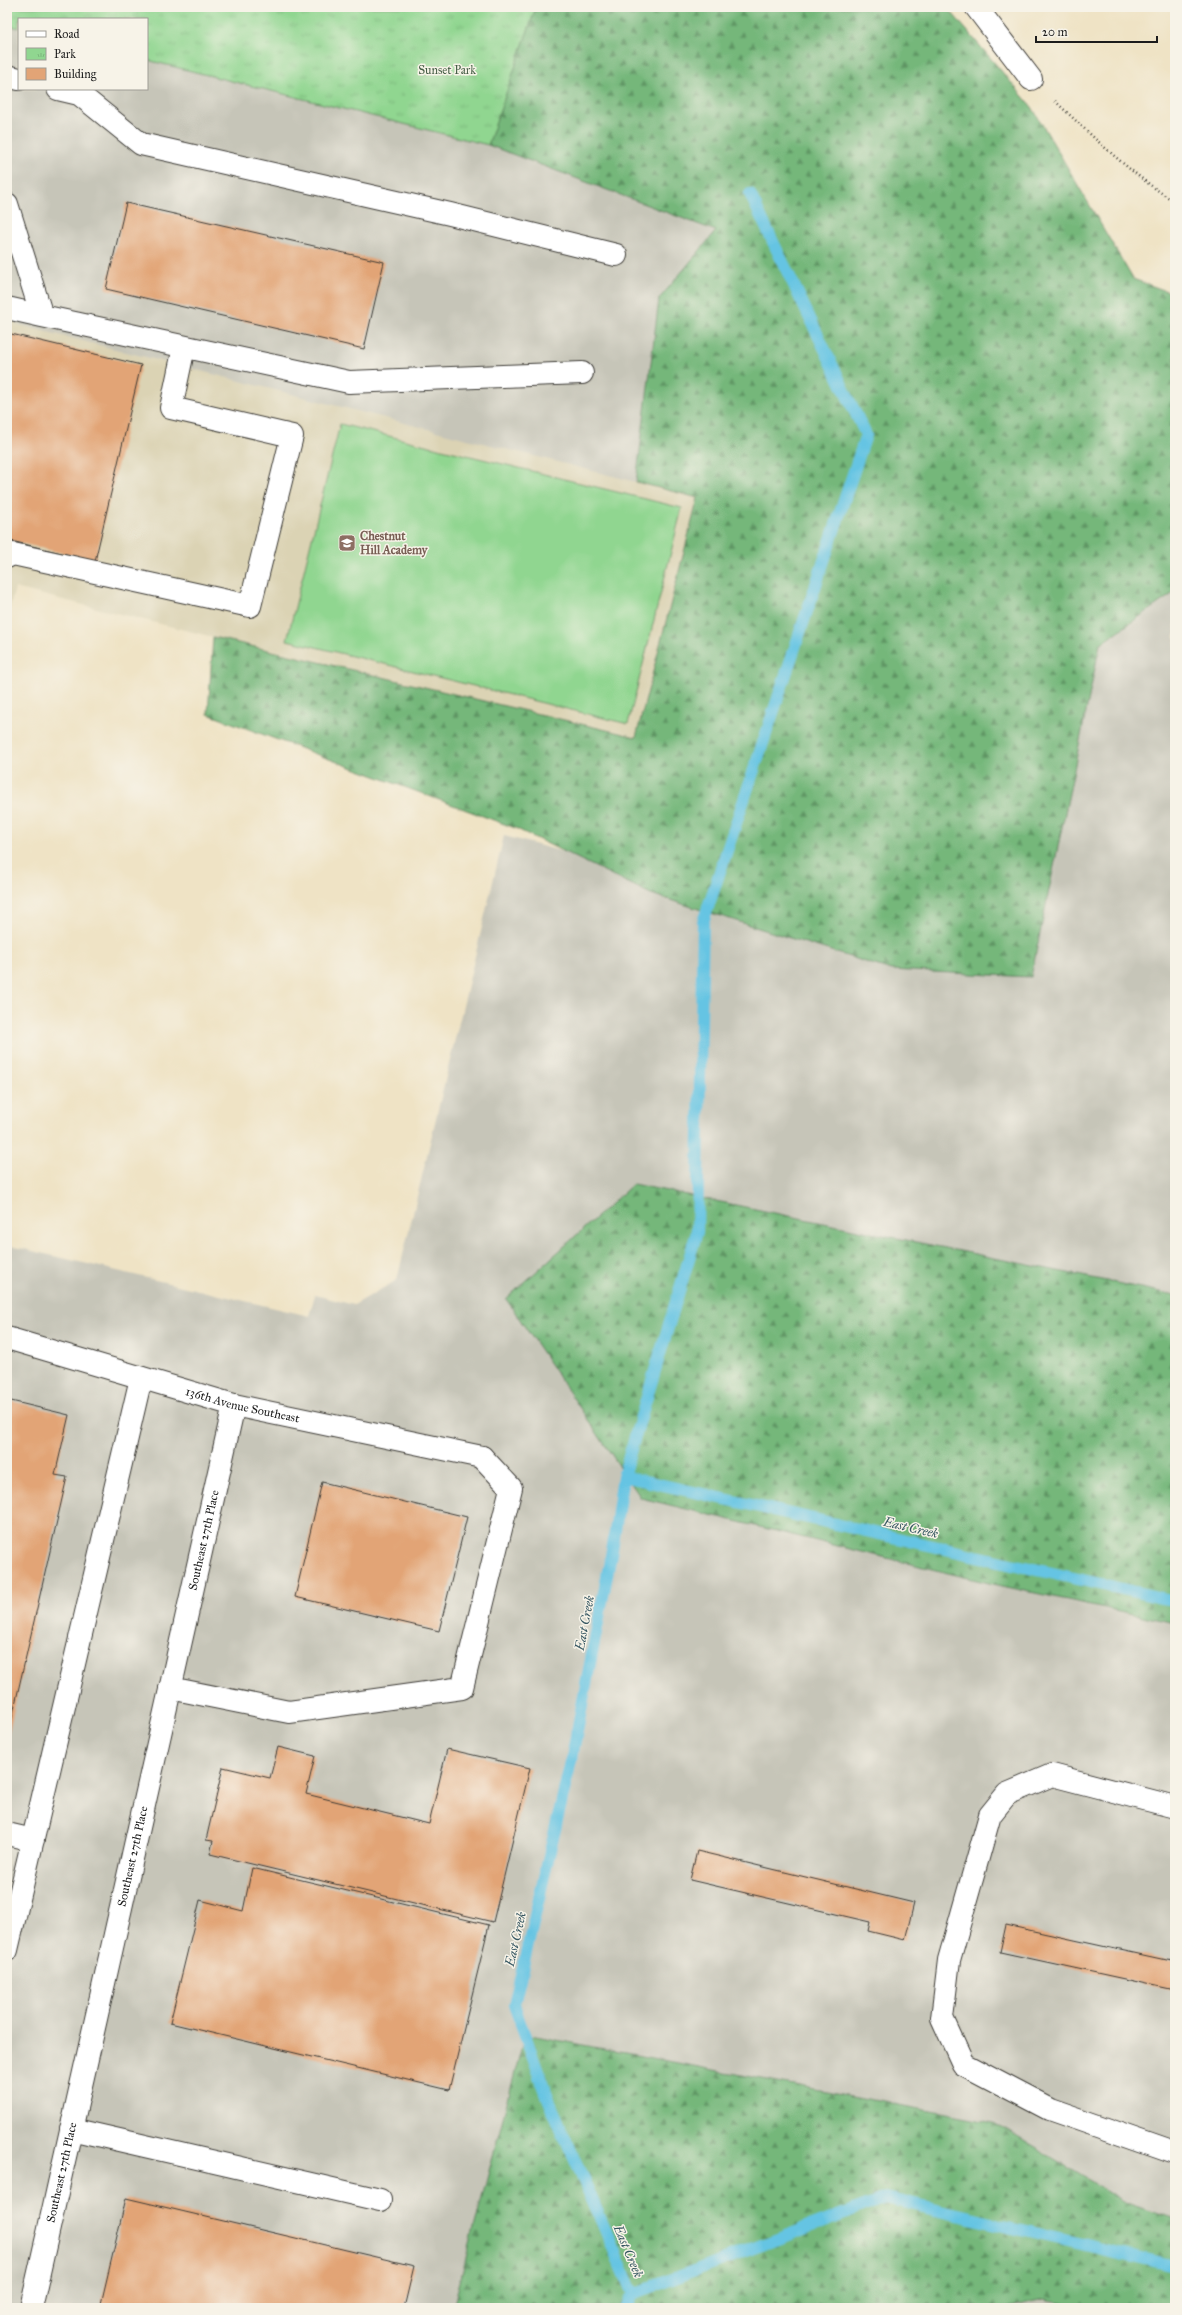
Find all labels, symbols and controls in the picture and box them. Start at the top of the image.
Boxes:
legend [18,18,148,90]
scale bar [1036,18,1157,44]
text: 20 m [1042,25,1068,39]
text: Road [54,27,80,41]
text: Park [54,47,76,61]
park label: Sunset Park [418,63,476,77]
text: Building [54,67,97,82]
place label: Chestnut Hill Academy [360,529,429,558]
school or university icon: Chestnut Hill Academy [337,533,357,553]
street label: 136th Avenue Southeast [184,1384,302,1426]
street label: Southeast 27th Place [186,1489,222,1592]
water label: East Creek [881,1514,940,1542]
water label: East Creek [572,1594,598,1653]
street label: Southeast 27th Place [114,1805,151,1908]
water label: East Creek [502,1910,530,1969]
street label: Southeast 27th Place [43,2121,80,2224]
water label: East Creek [609,2222,646,2280]

